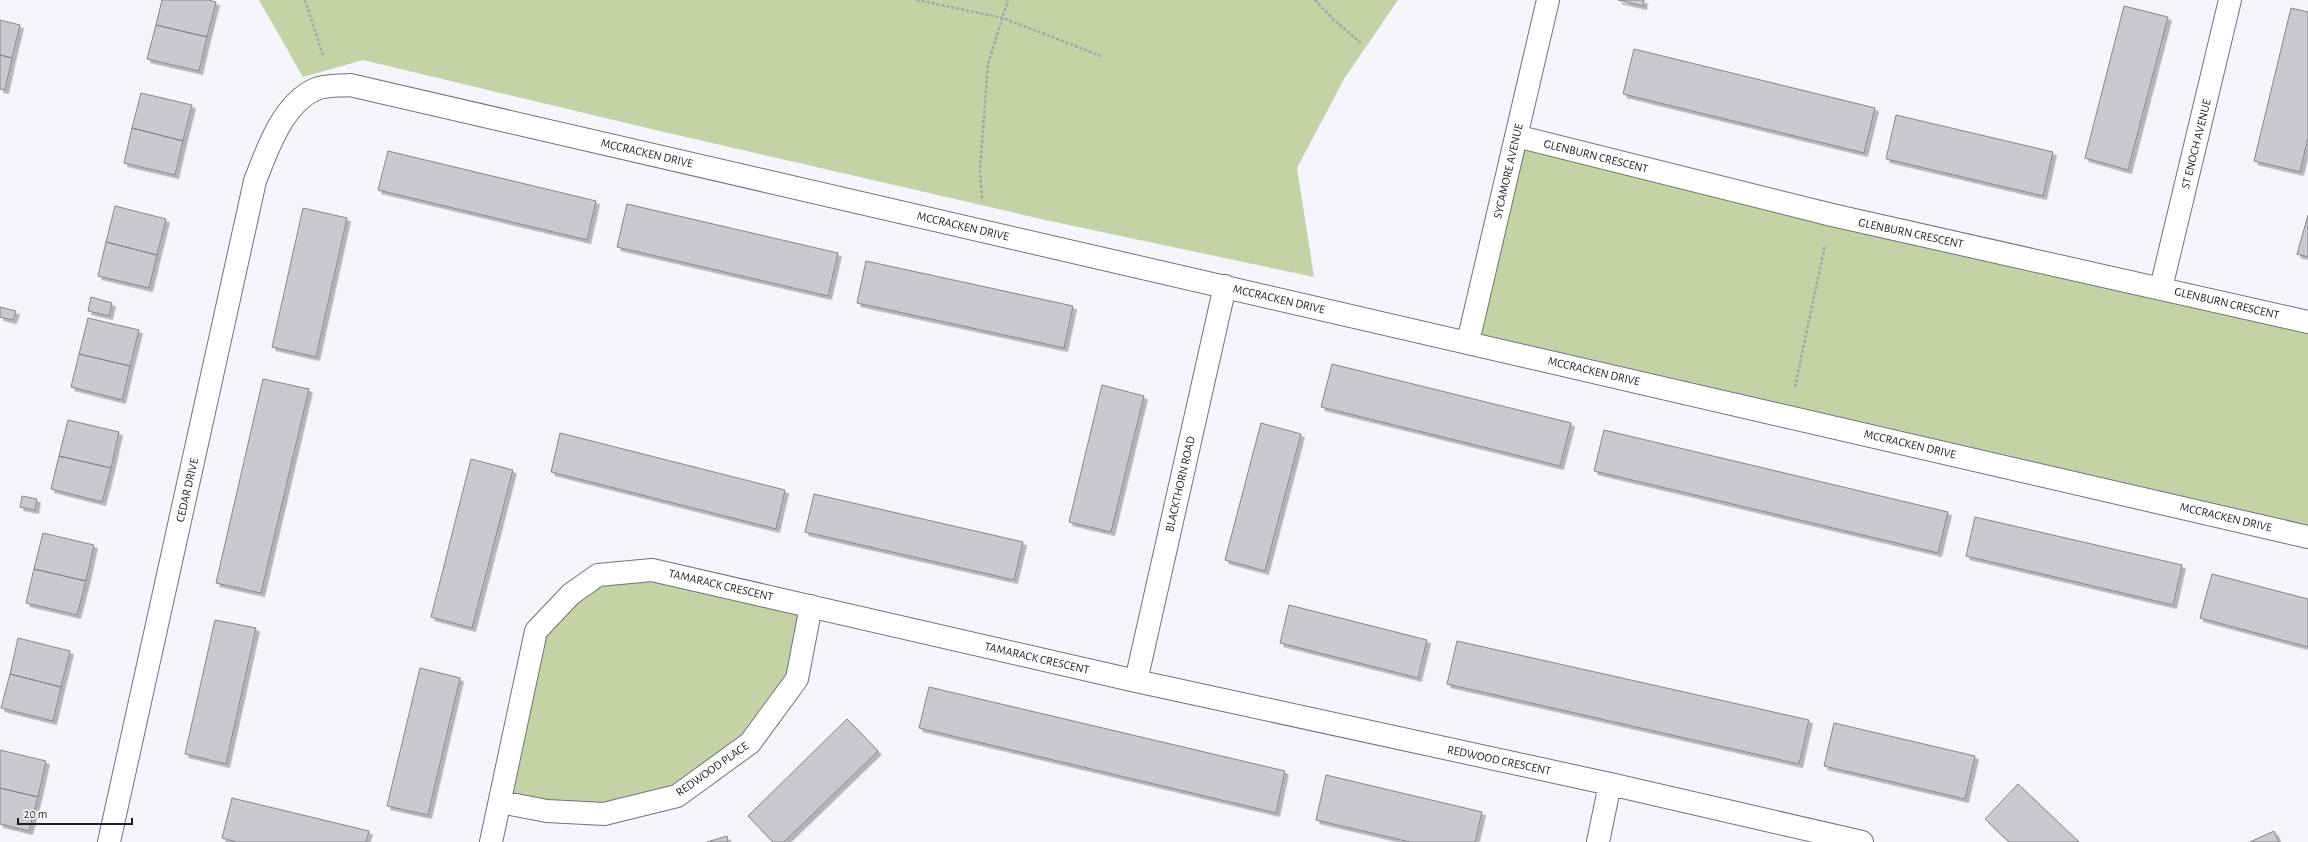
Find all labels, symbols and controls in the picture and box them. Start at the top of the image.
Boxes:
street label: ST ENOCH AVENUE [2179,98,2213,190]
street label: SYCAMORE AVENUE [1491,122,1525,220]
street label: MCCRACKEN DRIVE [600,137,694,169]
street label: GLENBURN CRESCENT [1543,137,1650,175]
street label: MCCRACKEN DRIVE [916,210,1010,242]
street label: GLENBURN CRESCENT [1857,216,1965,250]
street label: MCCRACKEN DRIVE [1232,283,1326,315]
street label: GLENBURN CRESCENT [2173,285,2281,321]
street label: MCCRACKEN DRIVE [1547,355,1641,387]
street label: MCCRACKEN DRIVE [1863,428,1957,460]
street label: BLACKTHORN ROAD [1163,435,1197,533]
street label: CEDAR DRIVE [174,457,200,523]
street label: MCCRACKEN DRIVE [2179,501,2273,533]
street label: TAMARACK CRESCENT [667,567,775,603]
street label: TAMARACK CRESCENT [983,640,1091,676]
street label: REDWOOD PLACE [674,739,751,798]
street label: REDWOOD CRESCENT [1446,743,1552,777]
scale bar [18,800,132,826]
text: 20 m [24,808,47,820]

